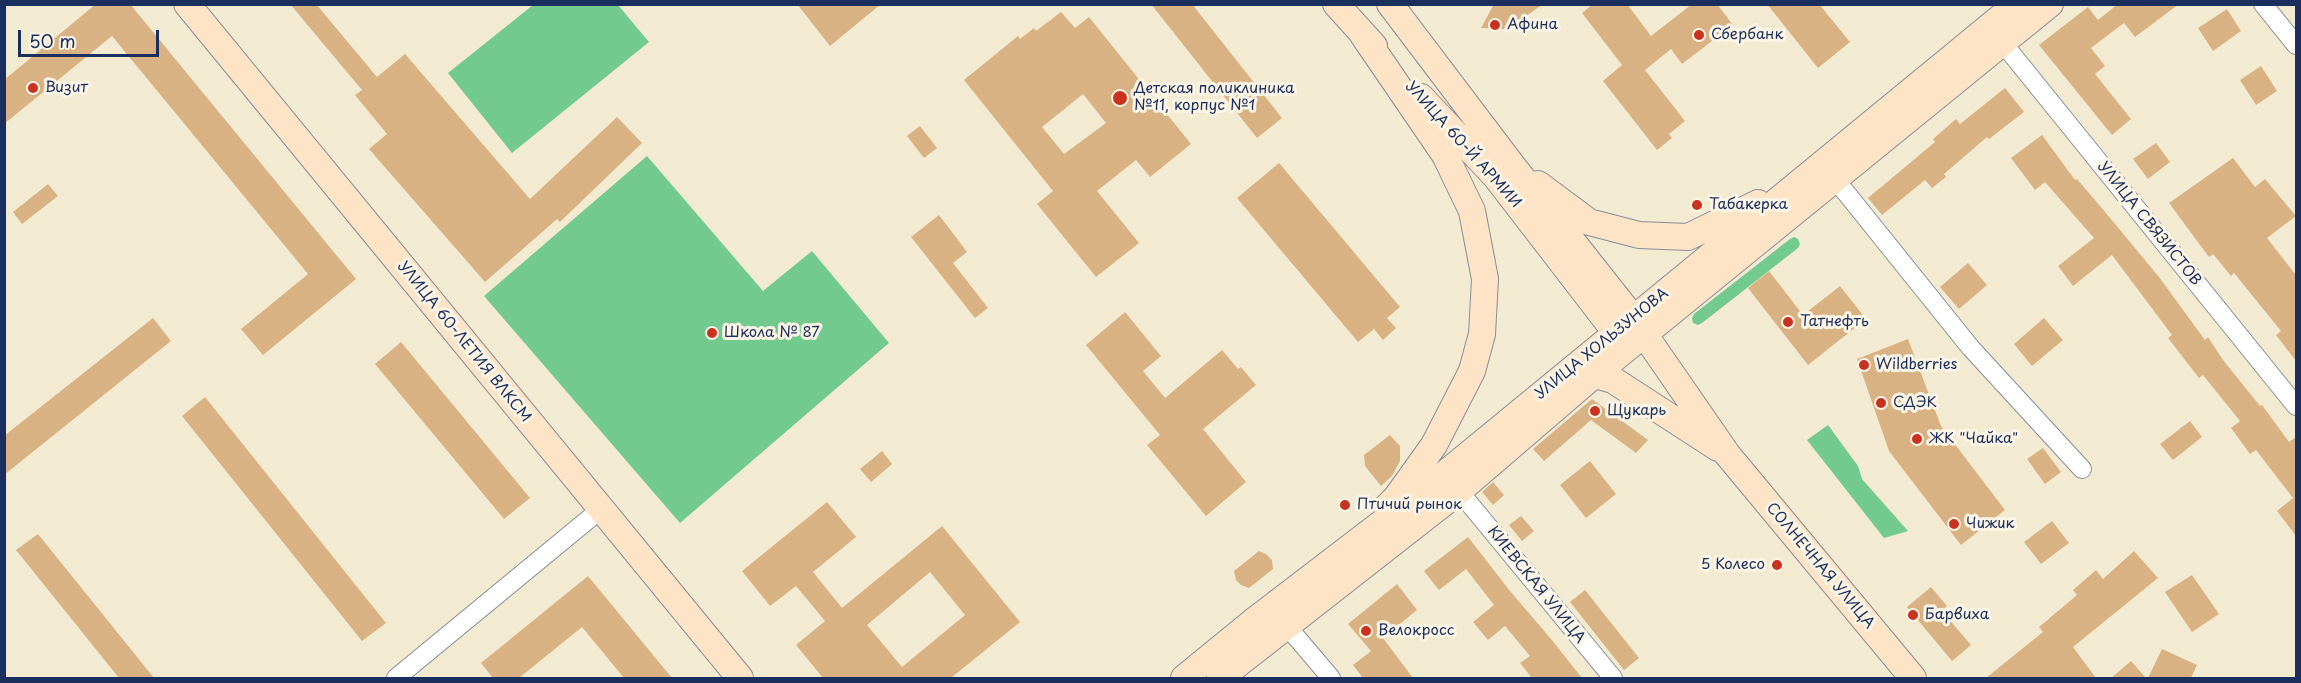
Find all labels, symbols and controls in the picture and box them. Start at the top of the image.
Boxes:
place label: Афина [1507,16,1558,34]
scale bar [21,18,162,56]
marker: Афина [1488,18,1502,32]
place label: Сбербанк [1711,26,1783,44]
text: 50 m [29,27,76,54]
marker: Сбербанк [1692,28,1706,42]
street label: УЛИЦА 60-Й АРМИИ [1401,78,1525,212]
place label: Визит [45,79,88,97]
place label: Детская поликлиника №11, корпус №1 [1134,80,1294,115]
marker: Визит [26,81,40,95]
marker: Детская поликлиника №11, корпус №1 [1111,89,1129,107]
street label: УЛИЦА СВЯЗИСТОВ [2093,158,2205,290]
place label: Табакерка [1709,196,1788,214]
marker: Табакерка [1690,198,1704,212]
street label: УЛИЦА 60-ЛЕТИЯ ВЛКСМ [394,258,534,426]
street label: УЛИЦА ХОЛЬЗУНОВА [1532,285,1672,403]
place label: Татнефть [1800,313,1869,331]
marker: Татнефть [1781,315,1795,329]
place label: Школа № 87 [724,324,820,342]
marker: Школа № 87 [705,326,719,340]
place label: Wildberries [1876,356,1957,374]
marker: Wildberries [1857,358,1871,372]
place label: СДЭК [1893,394,1937,412]
marker: СДЭК [1874,396,1888,410]
place label: Щукарь [1607,402,1666,420]
marker: Щукарь [1588,404,1602,418]
place label: ЖК "Чайка" [1929,430,2018,448]
marker: ЖК "Чайка" [1910,432,1924,446]
place label: Птичий рынок [1357,496,1462,514]
marker: Птичий рынок [1338,498,1352,512]
street label: СОЛНЕЧНАЯ УЛИЦА [1762,499,1878,633]
place label: Чижик [1966,515,2014,533]
marker: Чижик [1947,517,1961,531]
street label: КИЕВСКАЯ УЛИЦА [1483,523,1589,647]
place label: 5 Колесо [1701,556,1765,574]
marker: 5 Колесо [1770,558,1784,572]
place label: Барвиха [1925,606,1989,624]
marker: Барвиха [1906,608,1920,622]
place label: Велокросс [1378,622,1455,640]
marker: Велокросс [1359,624,1373,638]

